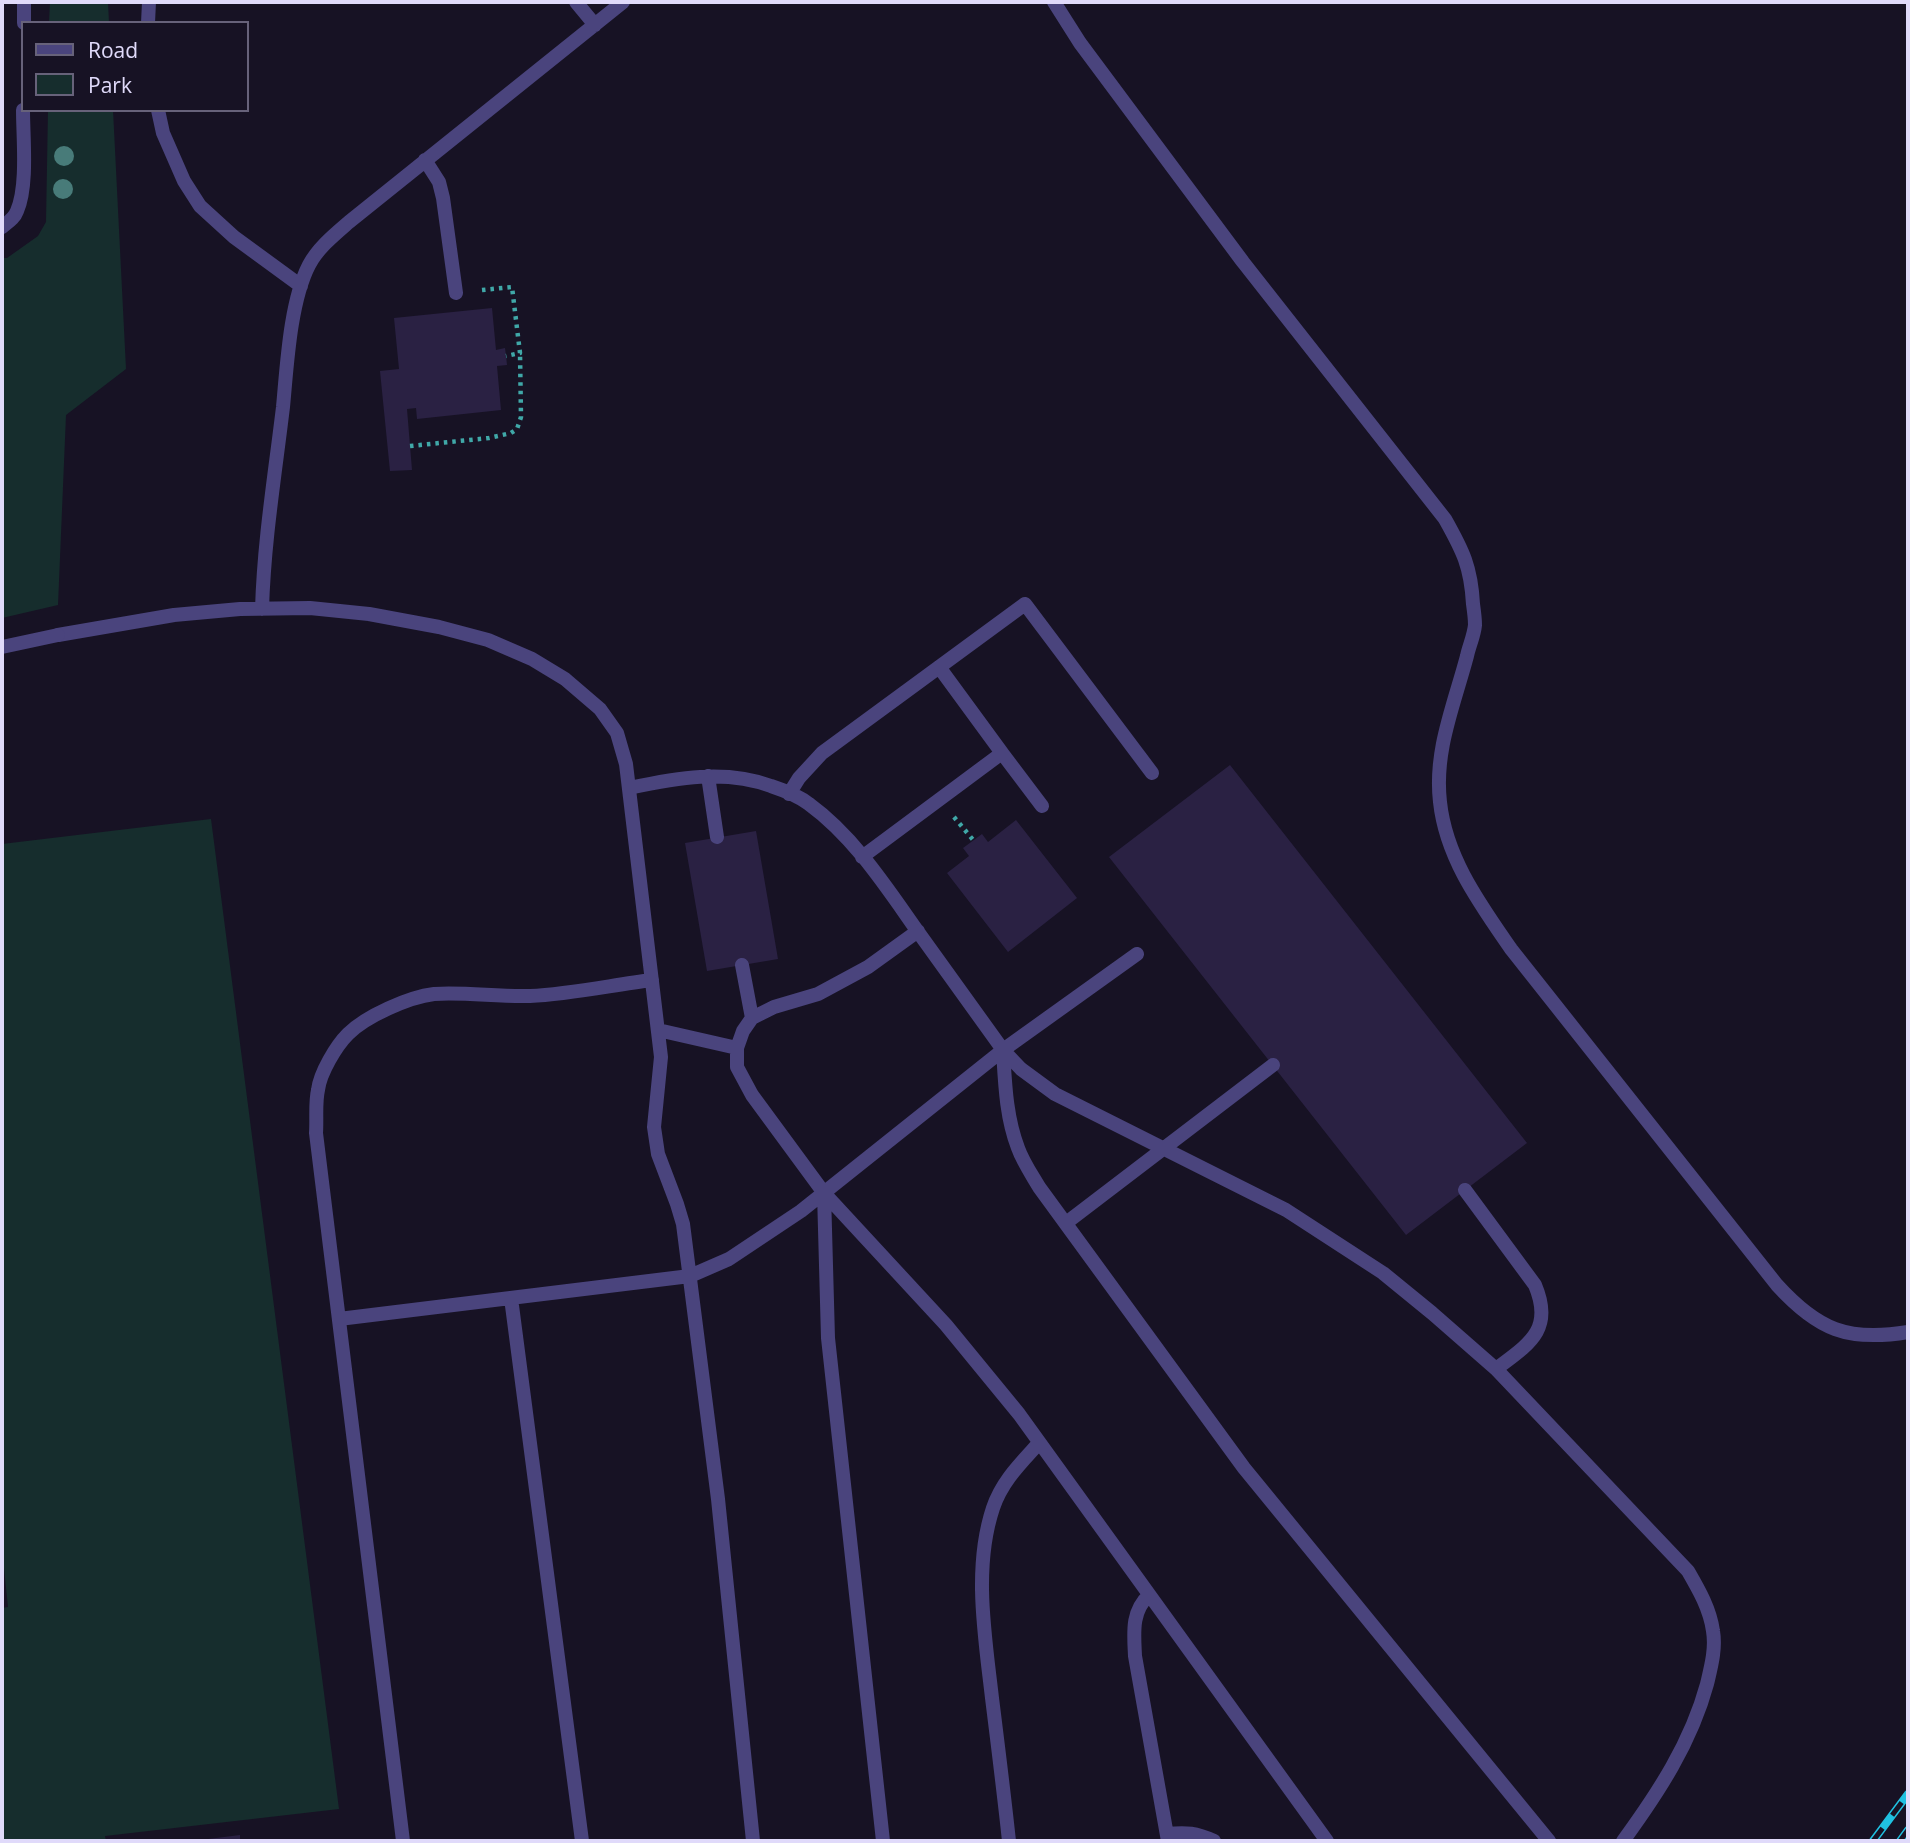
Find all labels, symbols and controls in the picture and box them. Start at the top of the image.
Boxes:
legend [21,21,248,112]
text: Road [88,36,138,64]
text: Park [88,71,132,99]

